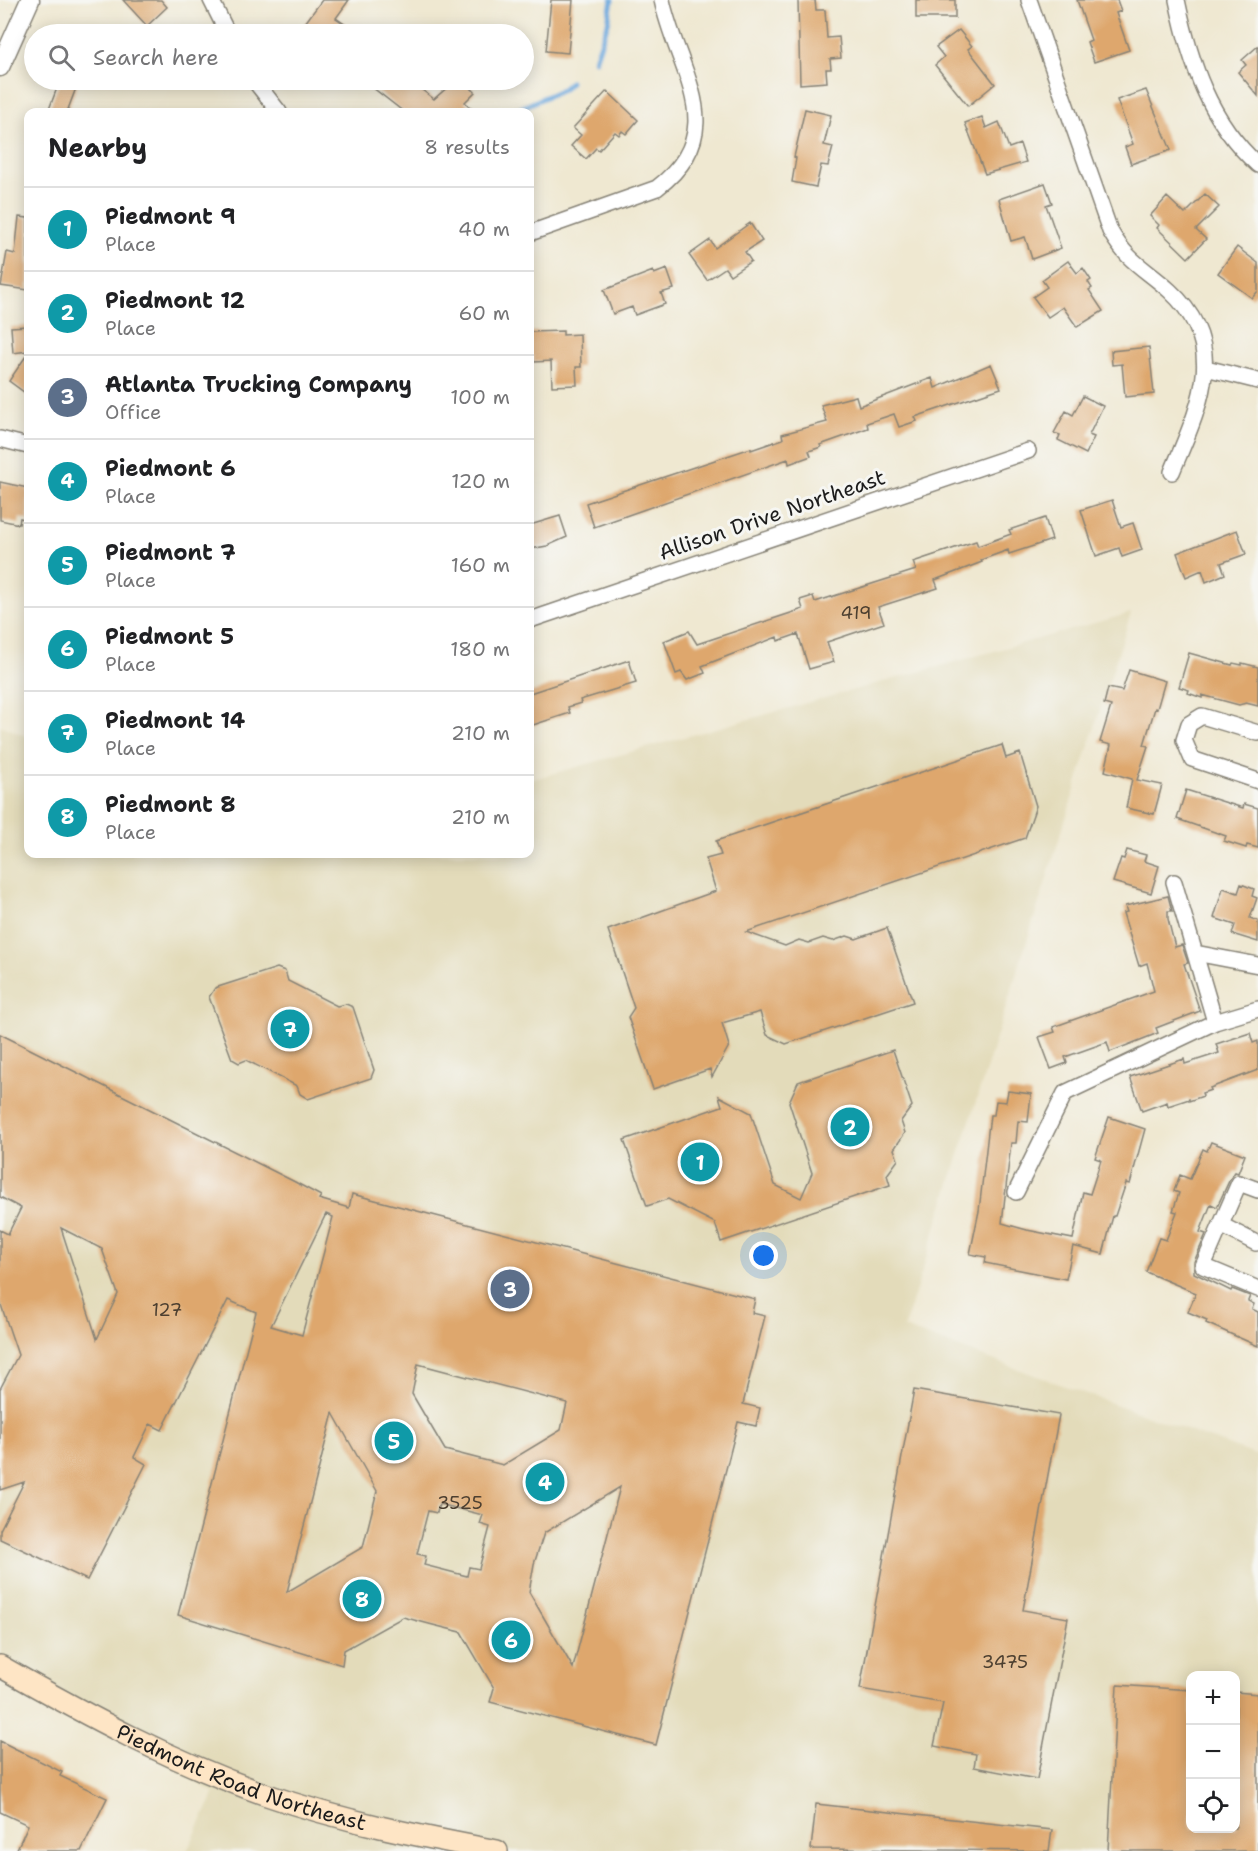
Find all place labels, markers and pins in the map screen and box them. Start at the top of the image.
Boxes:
pin: 7 [270,1006,310,1052]
pin: 2 [830,1104,870,1150]
pin: 1 [680,1140,720,1184]
pin: 3 [490,1266,530,1312]
pin: 5 [374,1418,414,1464]
pin: 4 [526,1460,564,1504]
pin: 8 [342,1576,382,1622]
pin: 6 [492,1618,530,1662]

